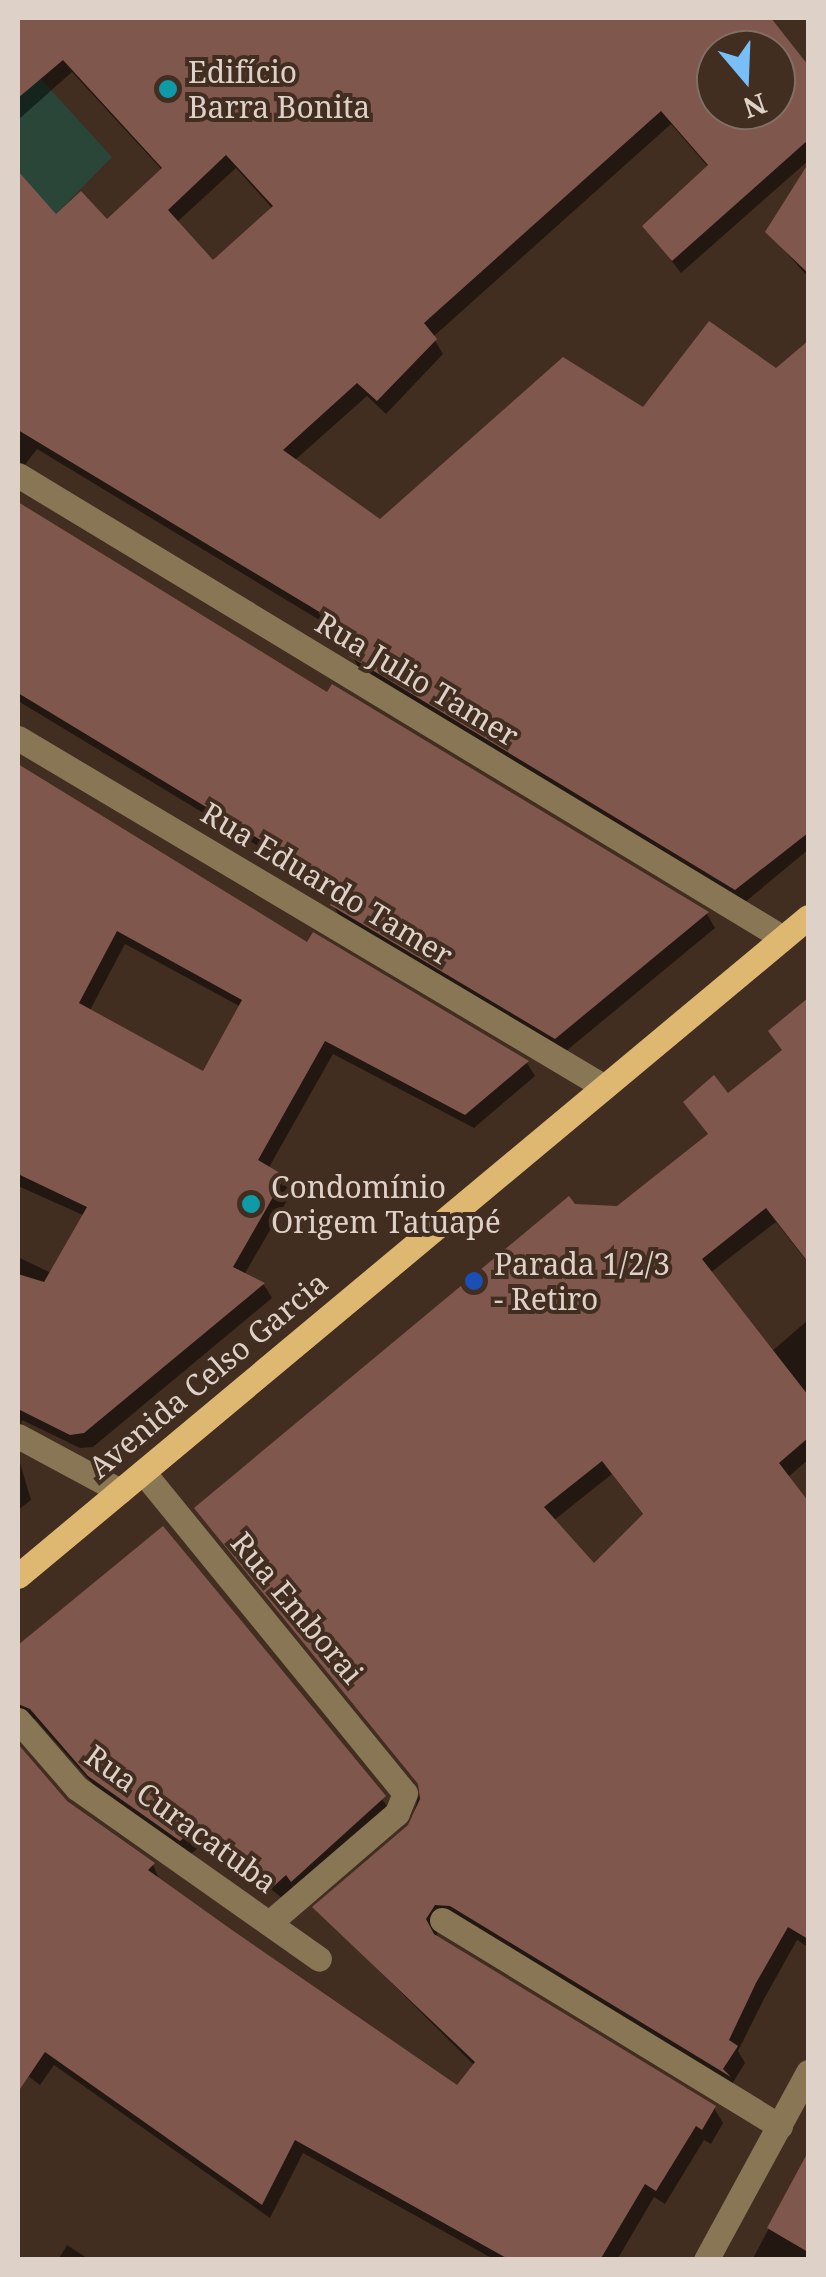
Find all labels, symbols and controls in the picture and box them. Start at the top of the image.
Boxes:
north arrow [696,30,796,130]
place label: Edifício Barra Bonita [188,54,370,124]
marker: Edifício Barra Bonita [157,78,179,100]
text: N [738,85,772,128]
street label: Rua Julio Tamer [309,604,525,754]
street label: Rua Eduardo Tamer [195,795,459,973]
place label: Condomínio Origem Tatuapé [271,1169,501,1240]
marker: Condomínio Origem Tatuapé [240,1193,262,1215]
place label: Parada 1/2/3 - Retiro [494,1246,670,1316]
street label: Avenida Celso Garcia [81,1264,335,1486]
marker: Parada 1/2/3 - Retiro [463,1270,485,1292]
street label: Rua Emborai [223,1525,371,1691]
street label: Rua Curacatuba [78,1737,284,1901]

